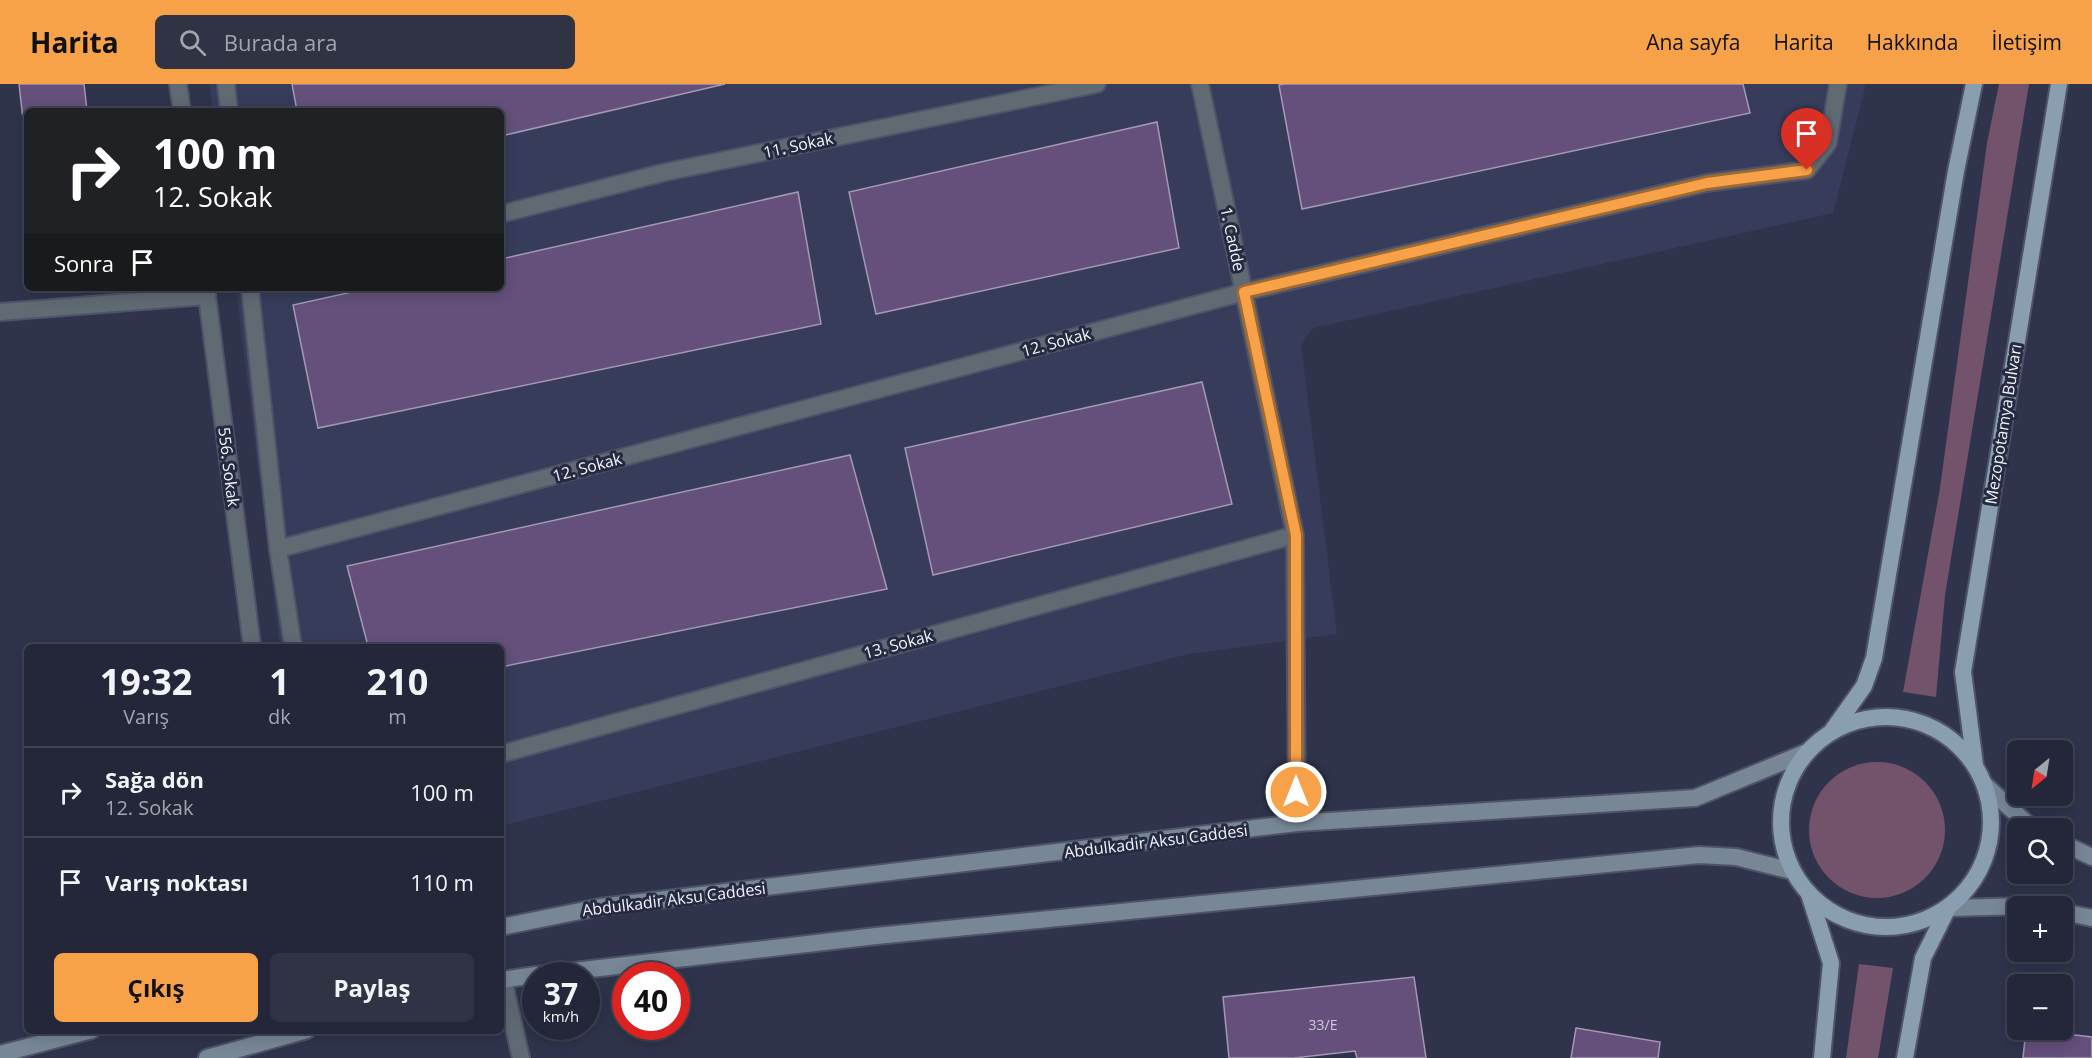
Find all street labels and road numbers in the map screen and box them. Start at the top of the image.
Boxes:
street label: 11. Sokak [761,127,835,163]
street label: 1. Cadde [1215,205,1251,273]
street label: 12. Sokak [1019,322,1094,362]
street label: Mezopotamya Bulvarı [1979,342,2027,506]
street label: 556. Sokak [213,426,245,509]
street label: 12. Sokak [550,447,625,487]
street label: 13. Sokak [861,624,936,664]
street label: Abdulkadir Aksu Caddesi [1063,819,1249,863]
street label: Abdulkadir Aksu Caddesi [581,877,767,921]

